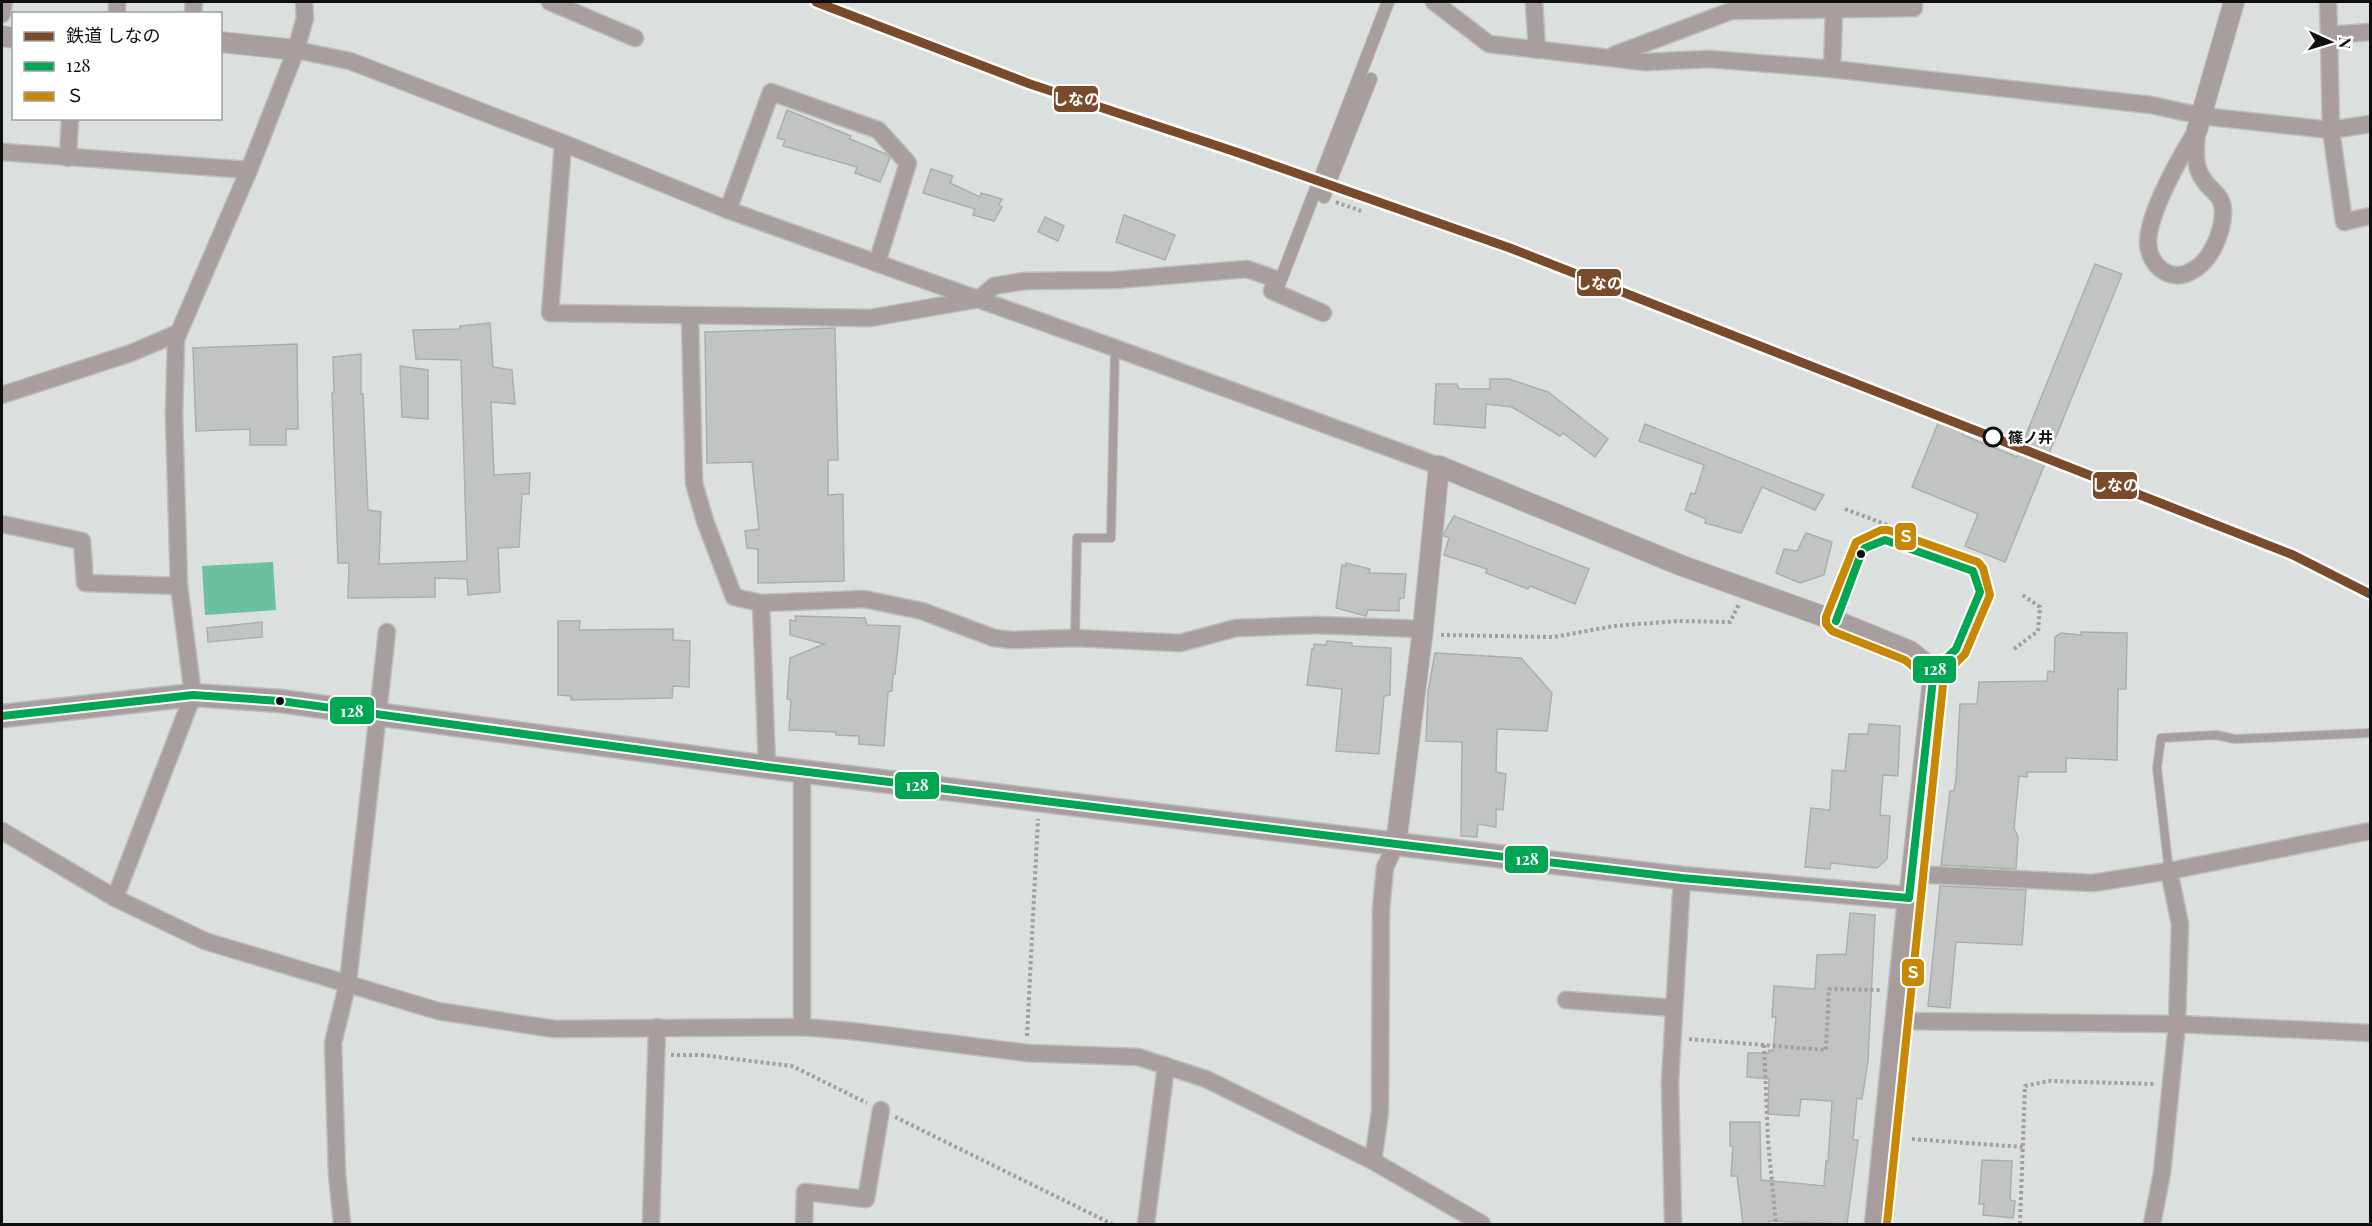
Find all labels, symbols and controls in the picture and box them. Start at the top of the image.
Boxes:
legend [12,12,222,120]
north arrow [2300,12,2360,72]
text: 鉄道 しなの [66,23,160,47]
text: N [2335,37,2356,50]
text: 128 [66,53,91,77]
text: Ｓ [66,83,84,107]
line badge: しなの [1053,85,1099,113]
text: しなの [1052,88,1100,109]
line badge: しなの [1576,268,1622,297]
text: しなの [1575,272,1623,293]
marker: 篠ノ井 [1983,427,2003,447]
place label: 篠ノ井 [2008,427,2053,447]
line badge: しなの [2092,471,2138,500]
text: しなの [2091,474,2139,495]
line badge: Ｓ [1894,522,1917,551]
text: Ｓ [1898,525,1914,546]
unlabelled marker [1855,548,1867,560]
line badge: 128 [1912,655,1957,684]
text: 128 [1923,658,1947,679]
unlabelled marker [274,695,286,707]
line badge: 128 [329,696,375,725]
text: 128 [340,700,364,721]
line badge: 128 [894,771,940,800]
text: 128 [905,774,929,795]
line badge: 128 [1504,845,1549,874]
text: 128 [1515,848,1539,869]
line badge: Ｓ [1901,958,1925,987]
text: Ｓ [1905,961,1921,982]

